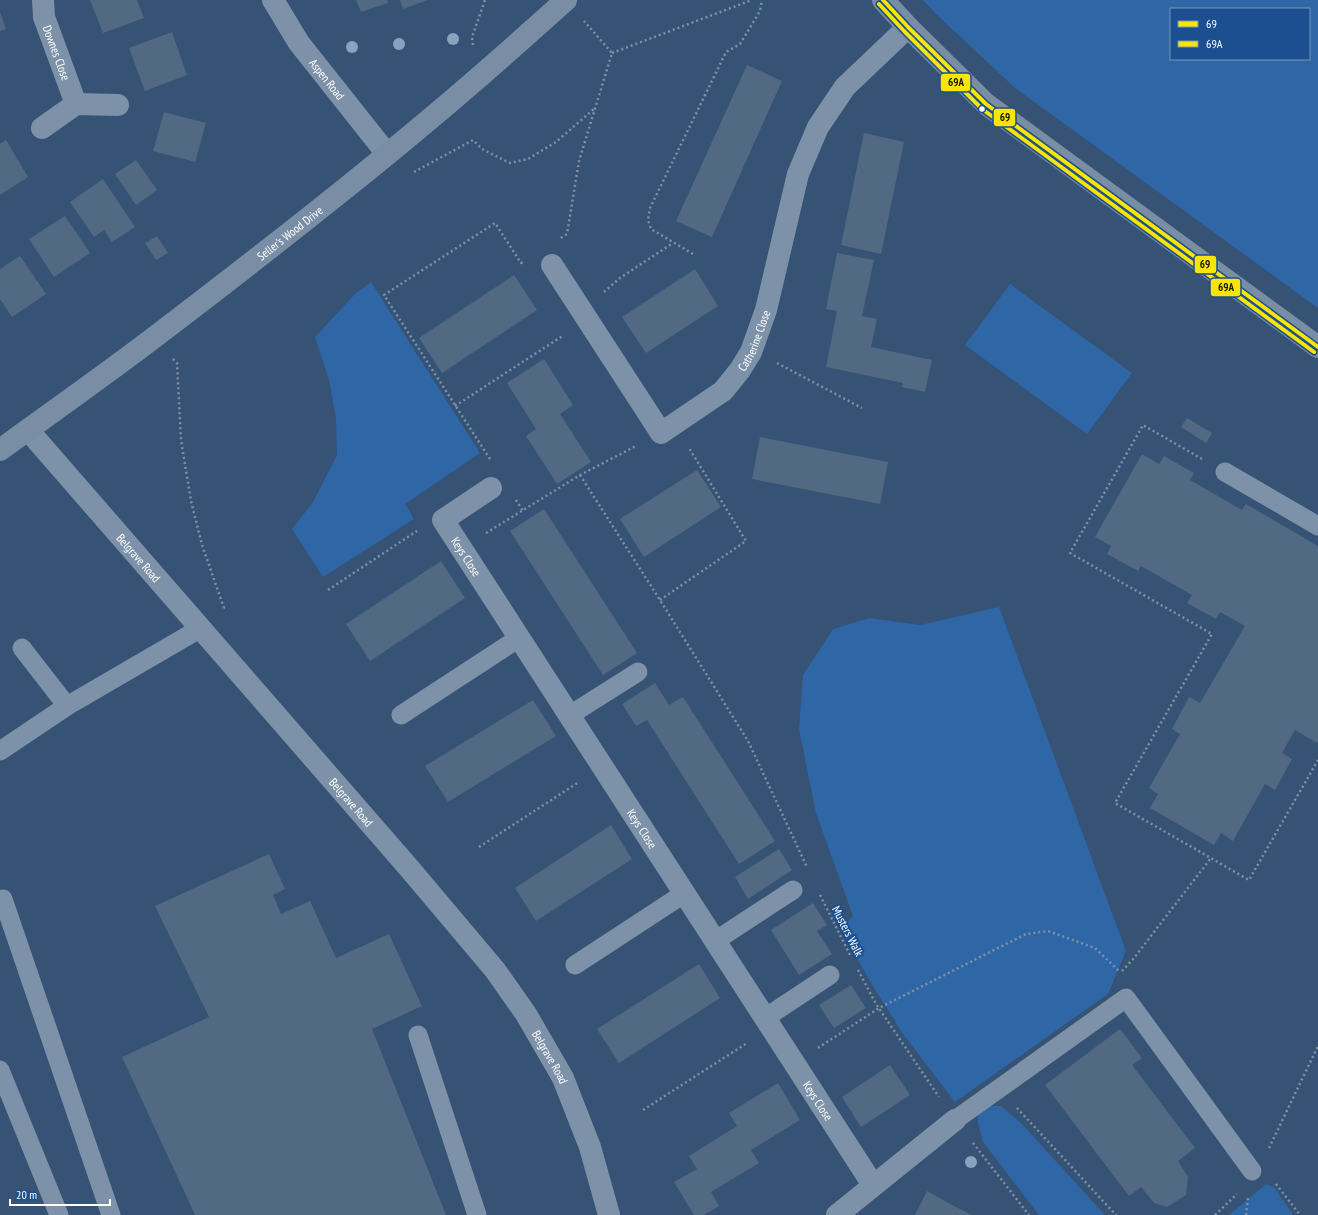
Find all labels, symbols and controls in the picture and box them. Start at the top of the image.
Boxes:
legend [1170,8,1310,60]
text: 69 [1206,16,1217,31]
street label: Downes Close [40,23,74,82]
text: 69A [1206,36,1223,51]
street label: Aspen Road [307,55,348,102]
line badge: 69A [940,73,971,92]
text: 69A [948,75,965,89]
unlabelled marker [977,104,987,114]
line badge: 69 [993,108,1016,127]
text: 69 [1000,110,1010,124]
street label: Seller's Wood Drive [254,202,325,263]
line badge: 69 [1194,255,1217,274]
text: 69 [1200,257,1210,271]
line badge: 69A [1210,278,1241,297]
text: 69A [1218,280,1235,294]
street label: Catherine Close [734,308,773,374]
street label: Belgrave Road [114,530,164,585]
street label: Keys Close [448,534,485,579]
street label: Belgrave Road [326,775,377,829]
street label: Keys Close [624,806,661,851]
street label: Musters Walk [829,903,867,959]
street label: Belgrave Road [529,1027,572,1085]
street label: Keys Close [800,1078,837,1123]
scale bar [10,1181,110,1207]
text: 20 m [16,1187,37,1202]

